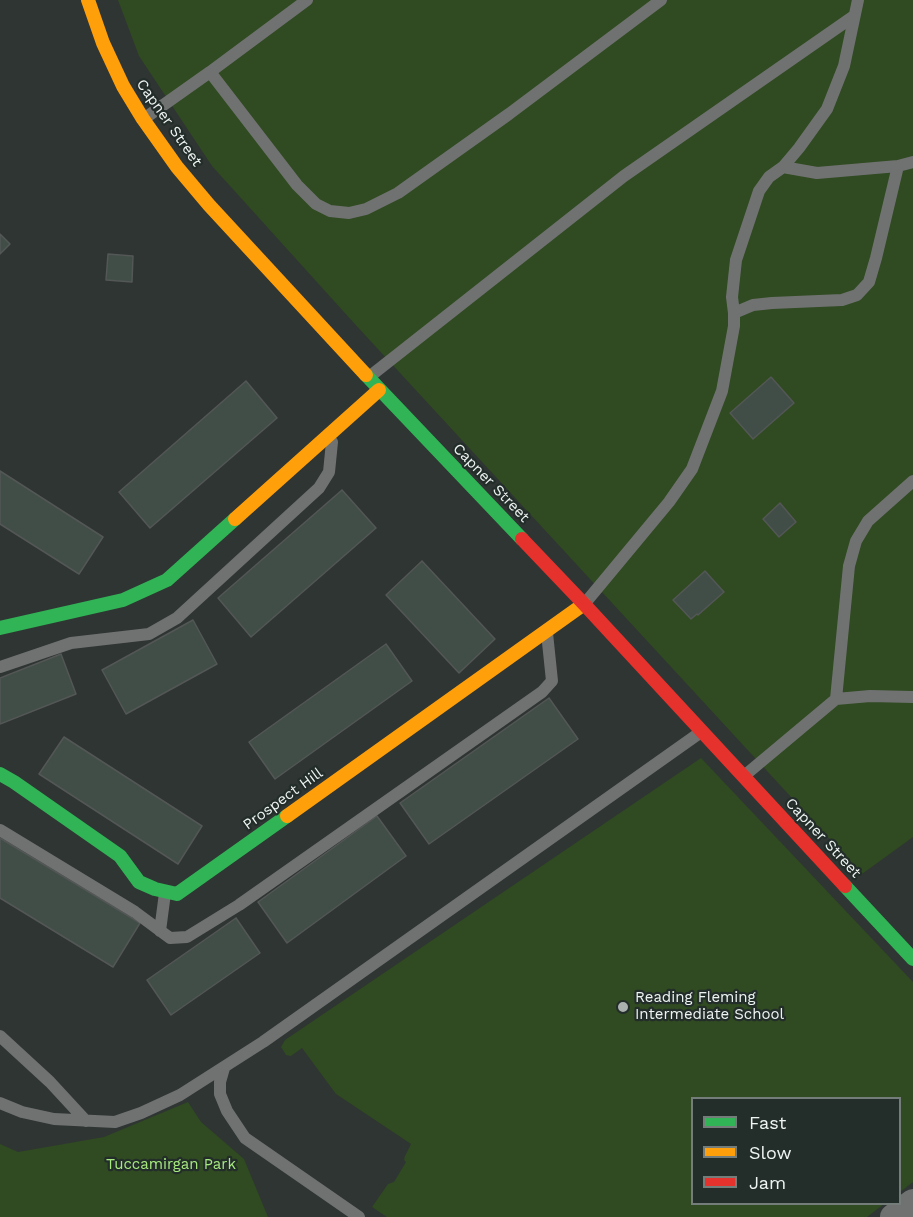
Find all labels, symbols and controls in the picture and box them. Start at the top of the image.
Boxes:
street label: Capner Street [132,76,206,170]
street label: Capner Street [449,440,533,526]
street label: Prospect Hill [240,764,326,834]
street label: Capner Street [781,794,865,882]
place label: Reading Fleming Intermediate School [635,989,784,1024]
marker: Reading Fleming Intermediate School [616,1000,630,1014]
legend [691,1097,901,1205]
text: Fast [749,1112,786,1133]
text: Slow [749,1142,792,1163]
park label: Tuccamirgan Park [106,1156,236,1174]
text: Jam [749,1172,786,1193]

